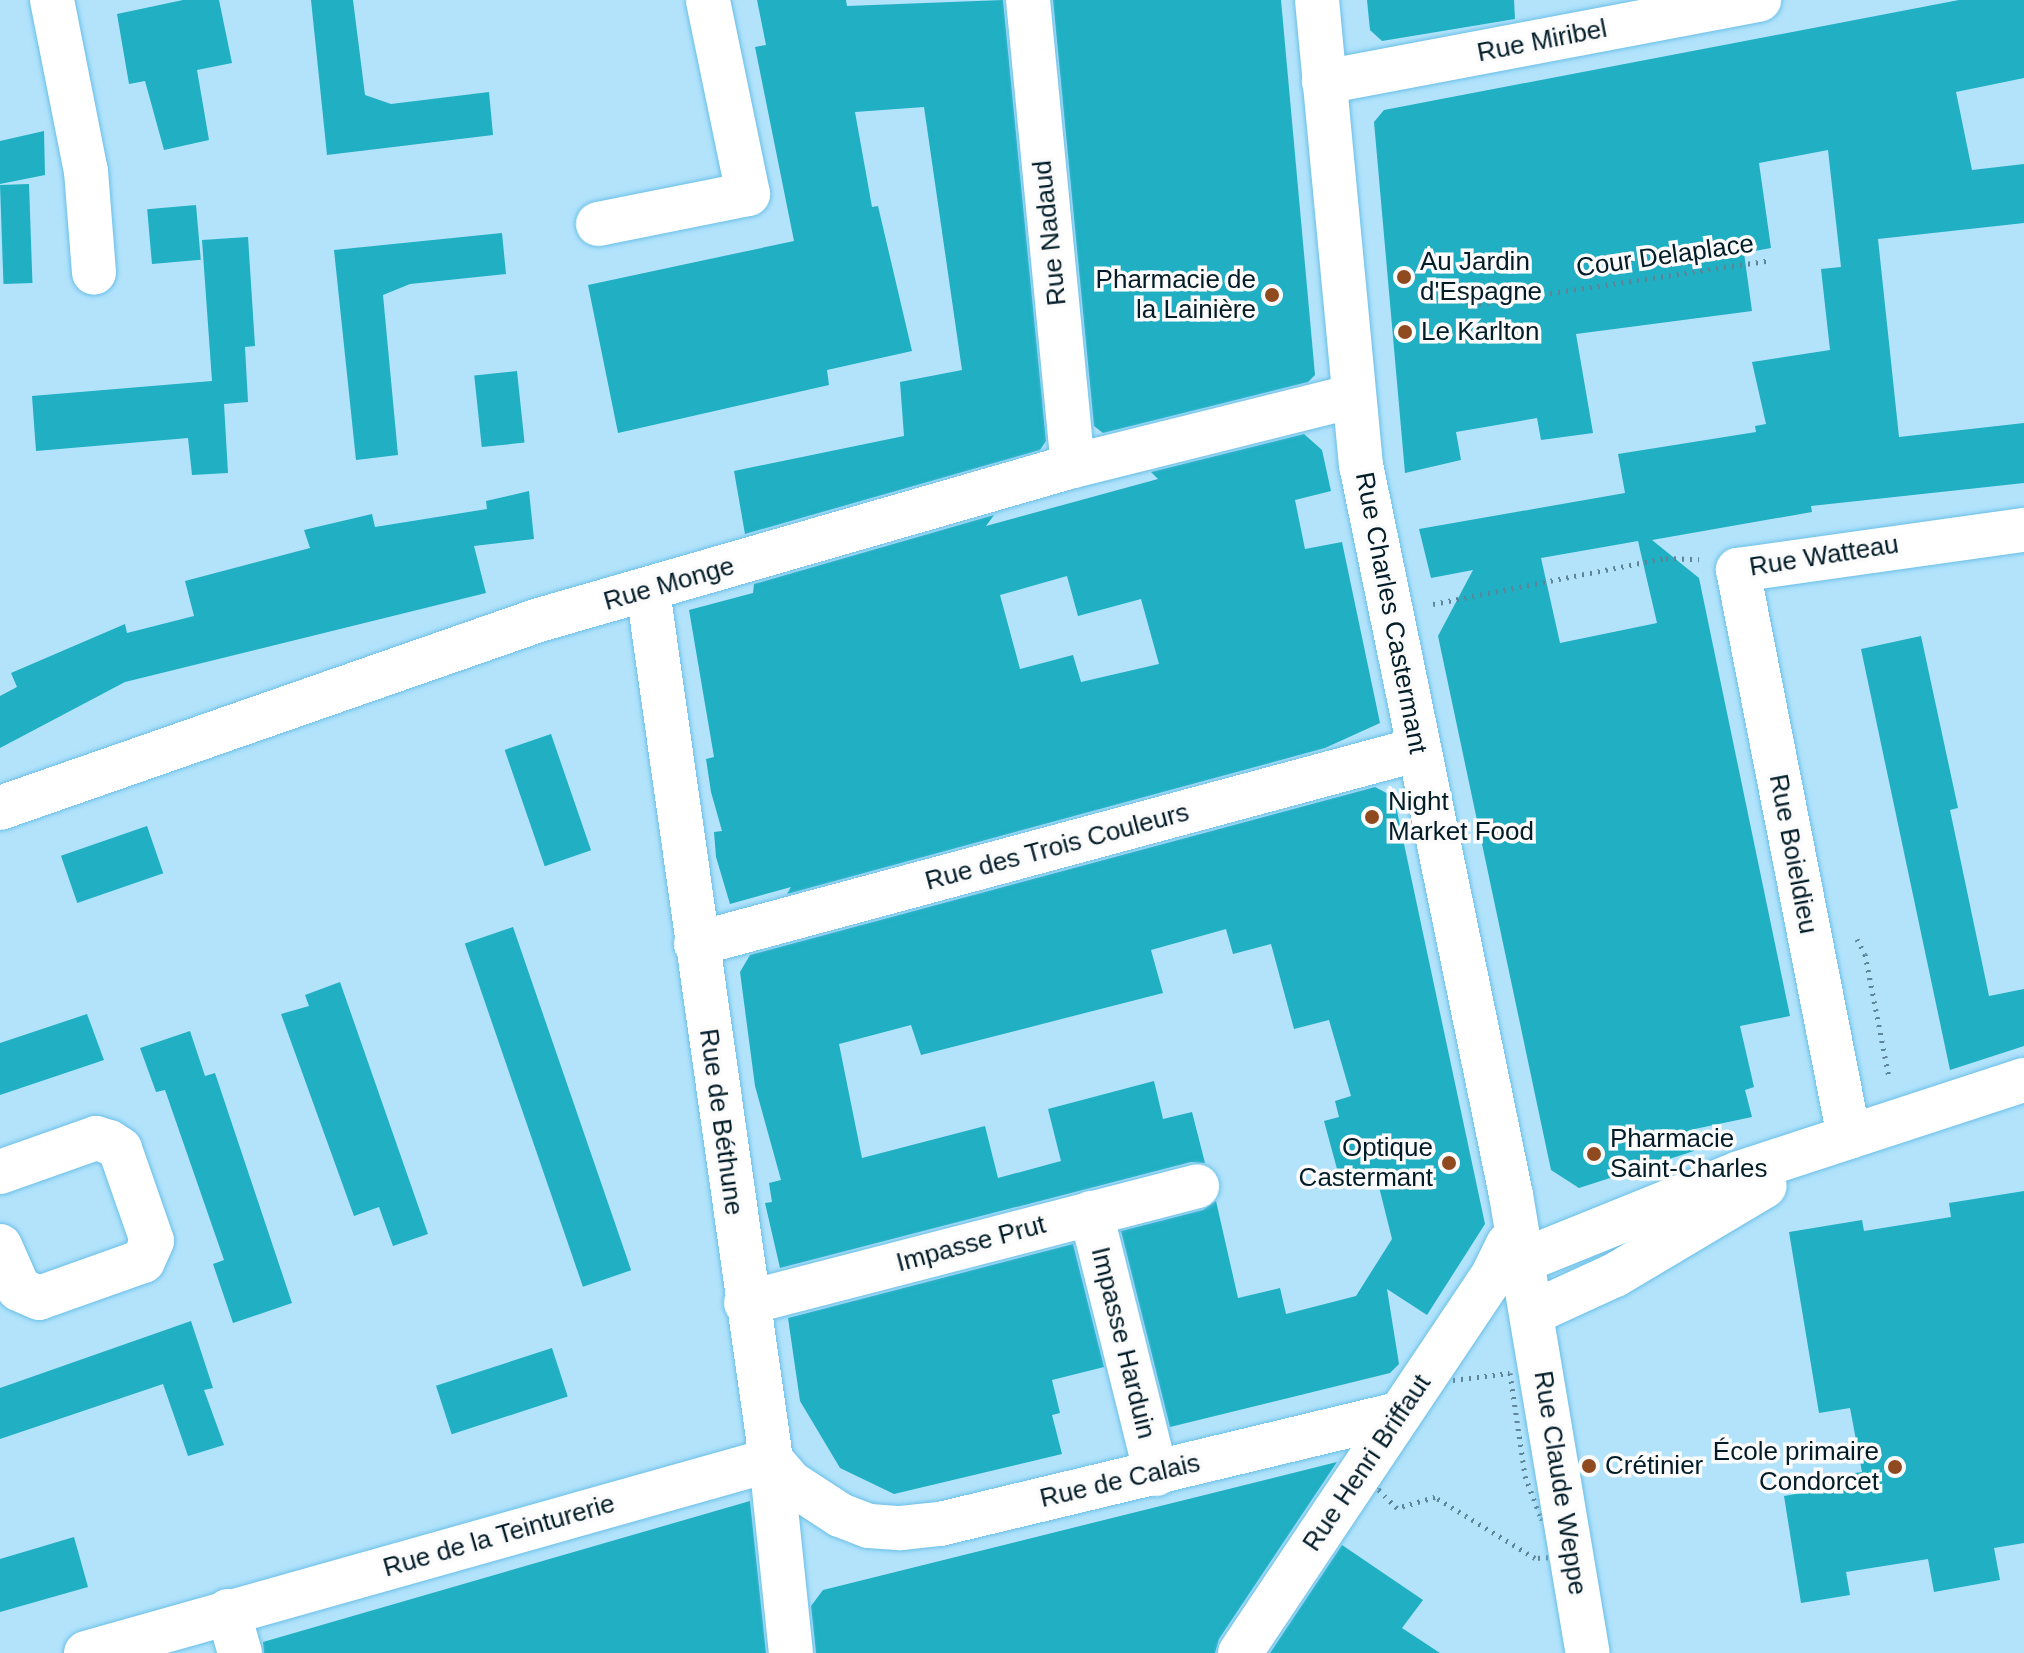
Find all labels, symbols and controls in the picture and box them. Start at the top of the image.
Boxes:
street label: Rue Miribel [1474,13,1610,69]
street label: Rue Nadaud [1027,159,1073,307]
street label: Cour Delaplace [1574,228,1756,284]
place label: Au Jardin d'Espagne [1420,246,1542,308]
place label: Pharmacie de la Lainière [1096,264,1256,326]
marker: Au Jardin d'Espagne [1395,268,1413,286]
marker: Pharmacie de la Lainière [1263,286,1281,304]
place label: Le Karlton [1421,316,1540,348]
marker: Le Karlton [1396,323,1414,341]
street label: Rue Charles Castermant [1348,470,1434,756]
street label: Rue Watteau [1747,529,1901,583]
street label: Rue Monge [600,550,738,618]
street label: Rue Boieldieu [1762,772,1824,936]
place label: Night Market Food [1388,786,1534,848]
street label: Rue des Trois Couleurs [922,797,1192,897]
marker: Night Market Food [1363,808,1381,826]
street label: Rue de Béthune [692,1027,750,1217]
place label: Pharmacie Saint-Charles [1610,1123,1768,1184]
place label: Optique Castermant [1299,1132,1433,1194]
marker: Pharmacie Saint-Charles [1585,1145,1603,1163]
marker: Optique Castermant [1440,1154,1458,1172]
street label: Impasse Prut [893,1209,1049,1279]
street label: Impasse Harduin [1084,1244,1162,1442]
street label: Rue Henri Briffaut [1296,1369,1438,1557]
street label: Rue Claude Weppe [1527,1369,1593,1597]
place label: École primaire Condorcet [1713,1436,1879,1498]
street label: Rue de Calais [1037,1447,1203,1515]
place label: Crétinier [1605,1450,1703,1482]
marker: Crétinier [1580,1457,1598,1475]
marker: École primaire Condorcet [1886,1458,1904,1476]
street label: Rue de la Teinturerie [379,1488,619,1584]

